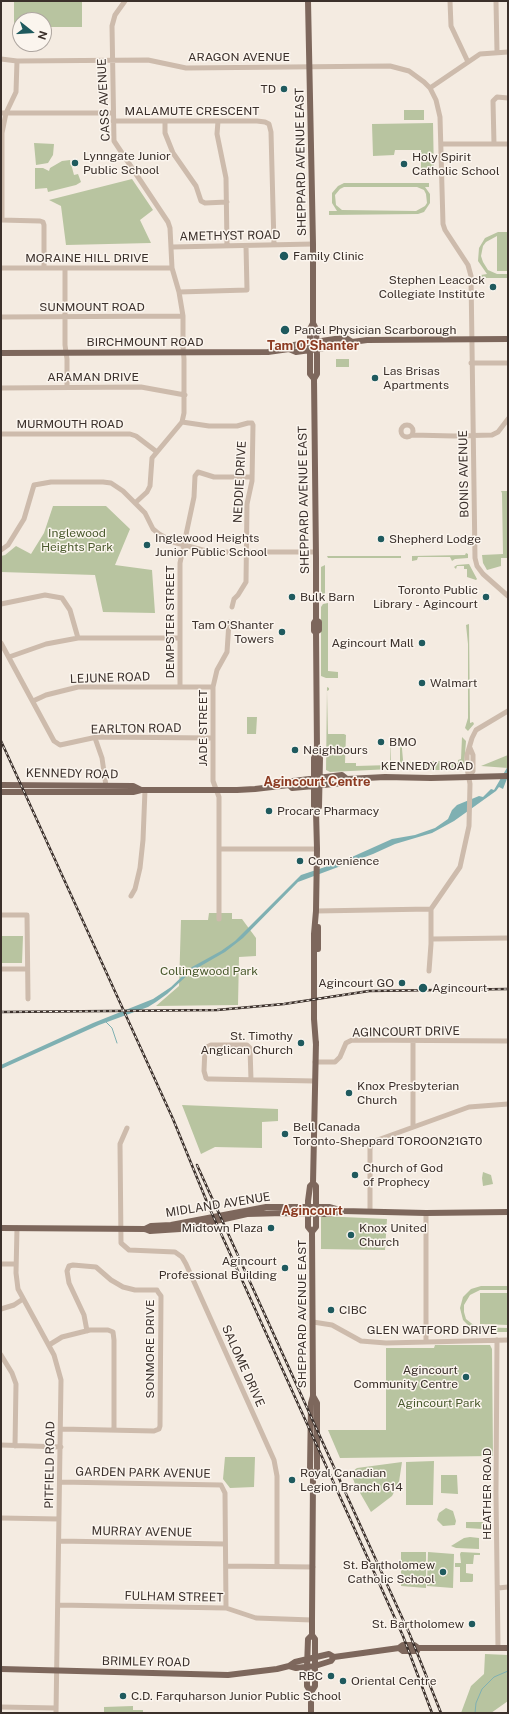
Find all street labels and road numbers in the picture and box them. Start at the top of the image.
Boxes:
street label: ARAGON AVENUE [188,50,290,64]
street label: CASS AVENUE [95,58,113,142]
street label: SHEPPARD AVENUE EAST [293,88,309,236]
street label: MALAMUTE CRESCENT [125,104,259,118]
street label: AMETHYST ROAD [179,228,281,244]
street label: MORAINE HILL DRIVE [25,251,149,265]
street label: SUNMOUNT ROAD [39,300,145,314]
street label: BIRCHMOUNT ROAD [87,335,203,349]
street label: ARAMAN DRIVE [47,370,139,384]
street label: MURMOUTH ROAD [16,417,124,431]
street label: SHEPPARD AVENUE EAST [296,426,312,574]
street label: BONIS AVENUE [456,430,472,518]
street label: NEDDIE DRIVE [231,441,249,523]
street label: DEMPSTER STREET [163,565,177,679]
street label: LEJUNE ROAD [70,669,150,687]
street label: JADE STREET [196,690,210,766]
street label: EARLTON ROAD [90,721,182,737]
street label: KENNEDY ROAD [381,759,473,773]
street label: KENNEDY ROAD [26,766,118,782]
street label: AGINCOURT DRIVE [352,1024,460,1040]
street label: MIDLAND AVENUE [165,1190,271,1220]
street label: SHEPPARD AVENUE EAST [295,1240,309,1388]
street label: SONMORE DRIVE [143,1299,157,1399]
street label: SALOME DRIVE [218,1323,268,1409]
street label: GLEN WATFORD DRIVE [367,1323,497,1337]
street label: PITFIELD ROAD [42,1421,58,1509]
street label: HEATHER ROAD [480,1448,494,1540]
street label: GARDEN PARK AVENUE [75,1465,211,1481]
street label: MURRAY AVENUE [92,1524,192,1540]
street label: FULHAM STREET [124,1589,224,1605]
street label: BRIMLEY ROAD [102,1654,190,1670]

